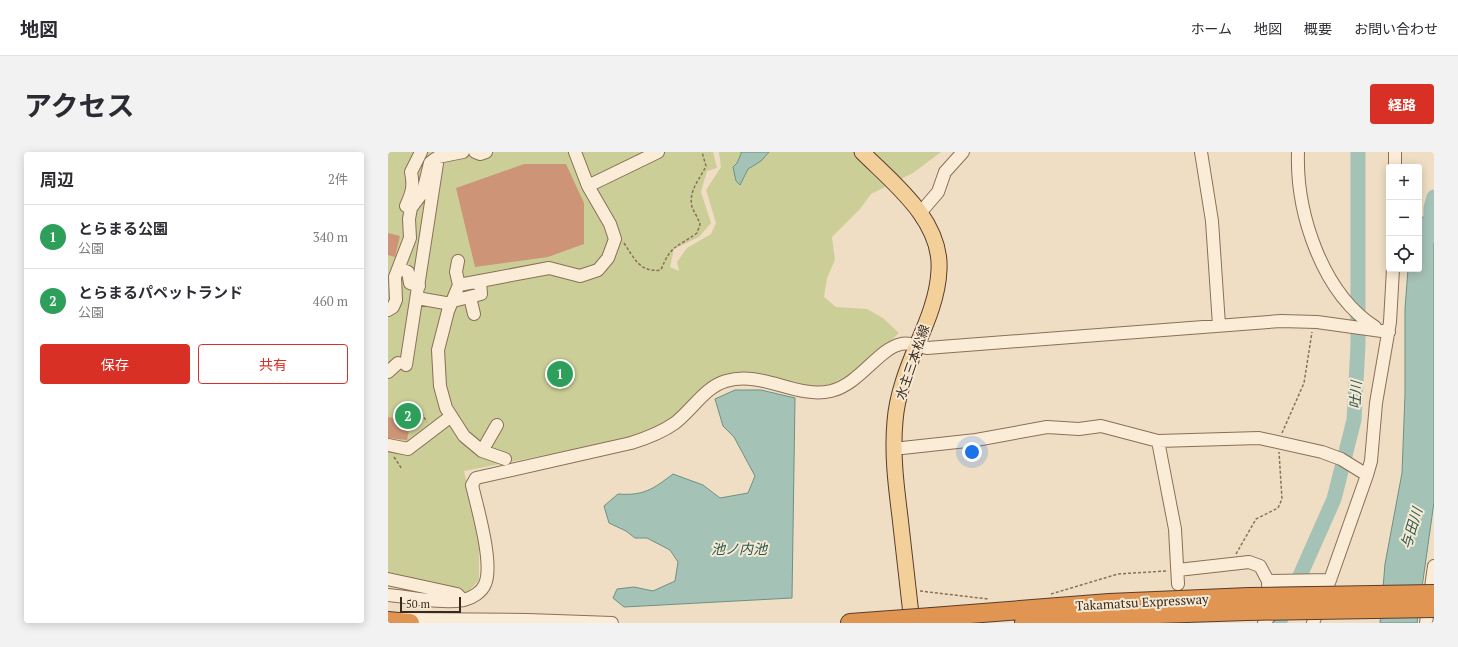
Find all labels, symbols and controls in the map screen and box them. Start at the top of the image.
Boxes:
text: 地図 [20,16,58,41]
text: ホーム [1190,19,1232,38]
text: 地図 [1254,19,1282,38]
text: 概要 [1304,19,1332,38]
text: お問い合わせ [1354,19,1438,38]
button: 経路 [1370,84,1434,124]
text: アクセス [24,87,135,124]
map controls [1386,164,1422,272]
button: + [1386,164,1422,200]
text: 周辺 [40,168,74,191]
text: 2件 [328,170,348,188]
button: − [1386,200,1422,236]
text: とらまる公園 [78,218,168,238]
text: 1 [49,228,57,246]
text: 340 m [313,228,348,246]
button: locate [1386,236,1422,272]
text: 公園 [78,239,104,257]
text: とらまるパペットランド [78,282,243,302]
text: 2 [49,292,57,310]
text: 460 m [313,292,348,310]
text: 公園 [78,303,104,321]
street label: 水主三本松線 [891,322,933,402]
button: 保存 [40,344,190,384]
button: 共有 [198,344,348,384]
pin: 1 [547,359,573,389]
water label: 吐川 [1345,379,1365,409]
pin: 2 [395,401,421,431]
your location [962,442,982,462]
water label: 与田川 [1396,503,1427,551]
water label: 池ノ内池 [711,539,769,558]
street label: Takamatsu Expressway [1075,589,1210,614]
scale bar [400,595,461,614]
text: 50 m [406,597,430,611]

